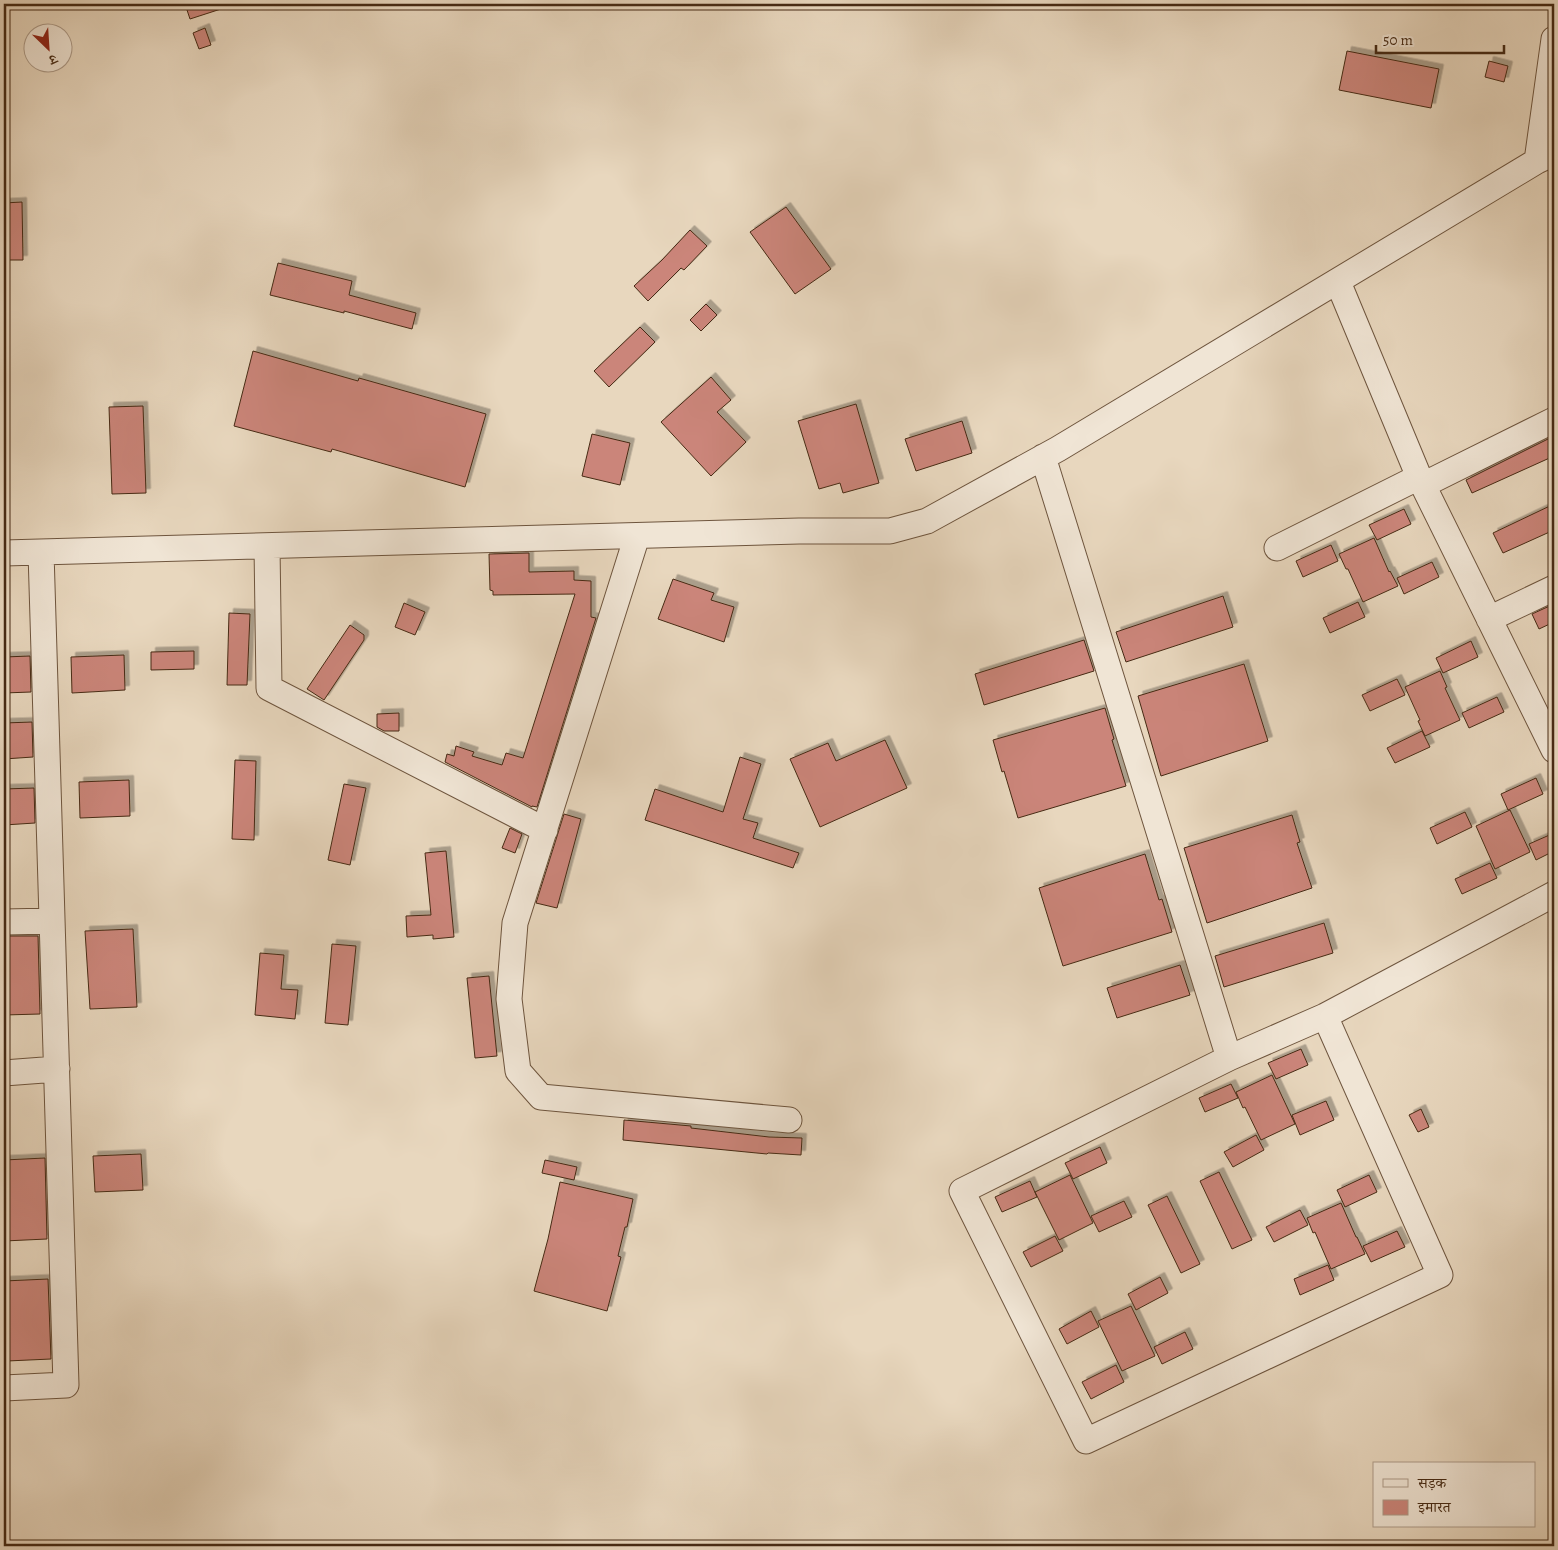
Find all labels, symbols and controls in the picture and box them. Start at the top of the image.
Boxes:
north arrow [22,22,72,72]
scale bar [1376,22,1503,54]
text: 50 m [1383,30,1413,50]
text: उ [45,49,61,70]
legend [1373,1462,1536,1528]
text: सड़क [1417,1473,1447,1493]
text: इमारत [1417,1497,1452,1517]

